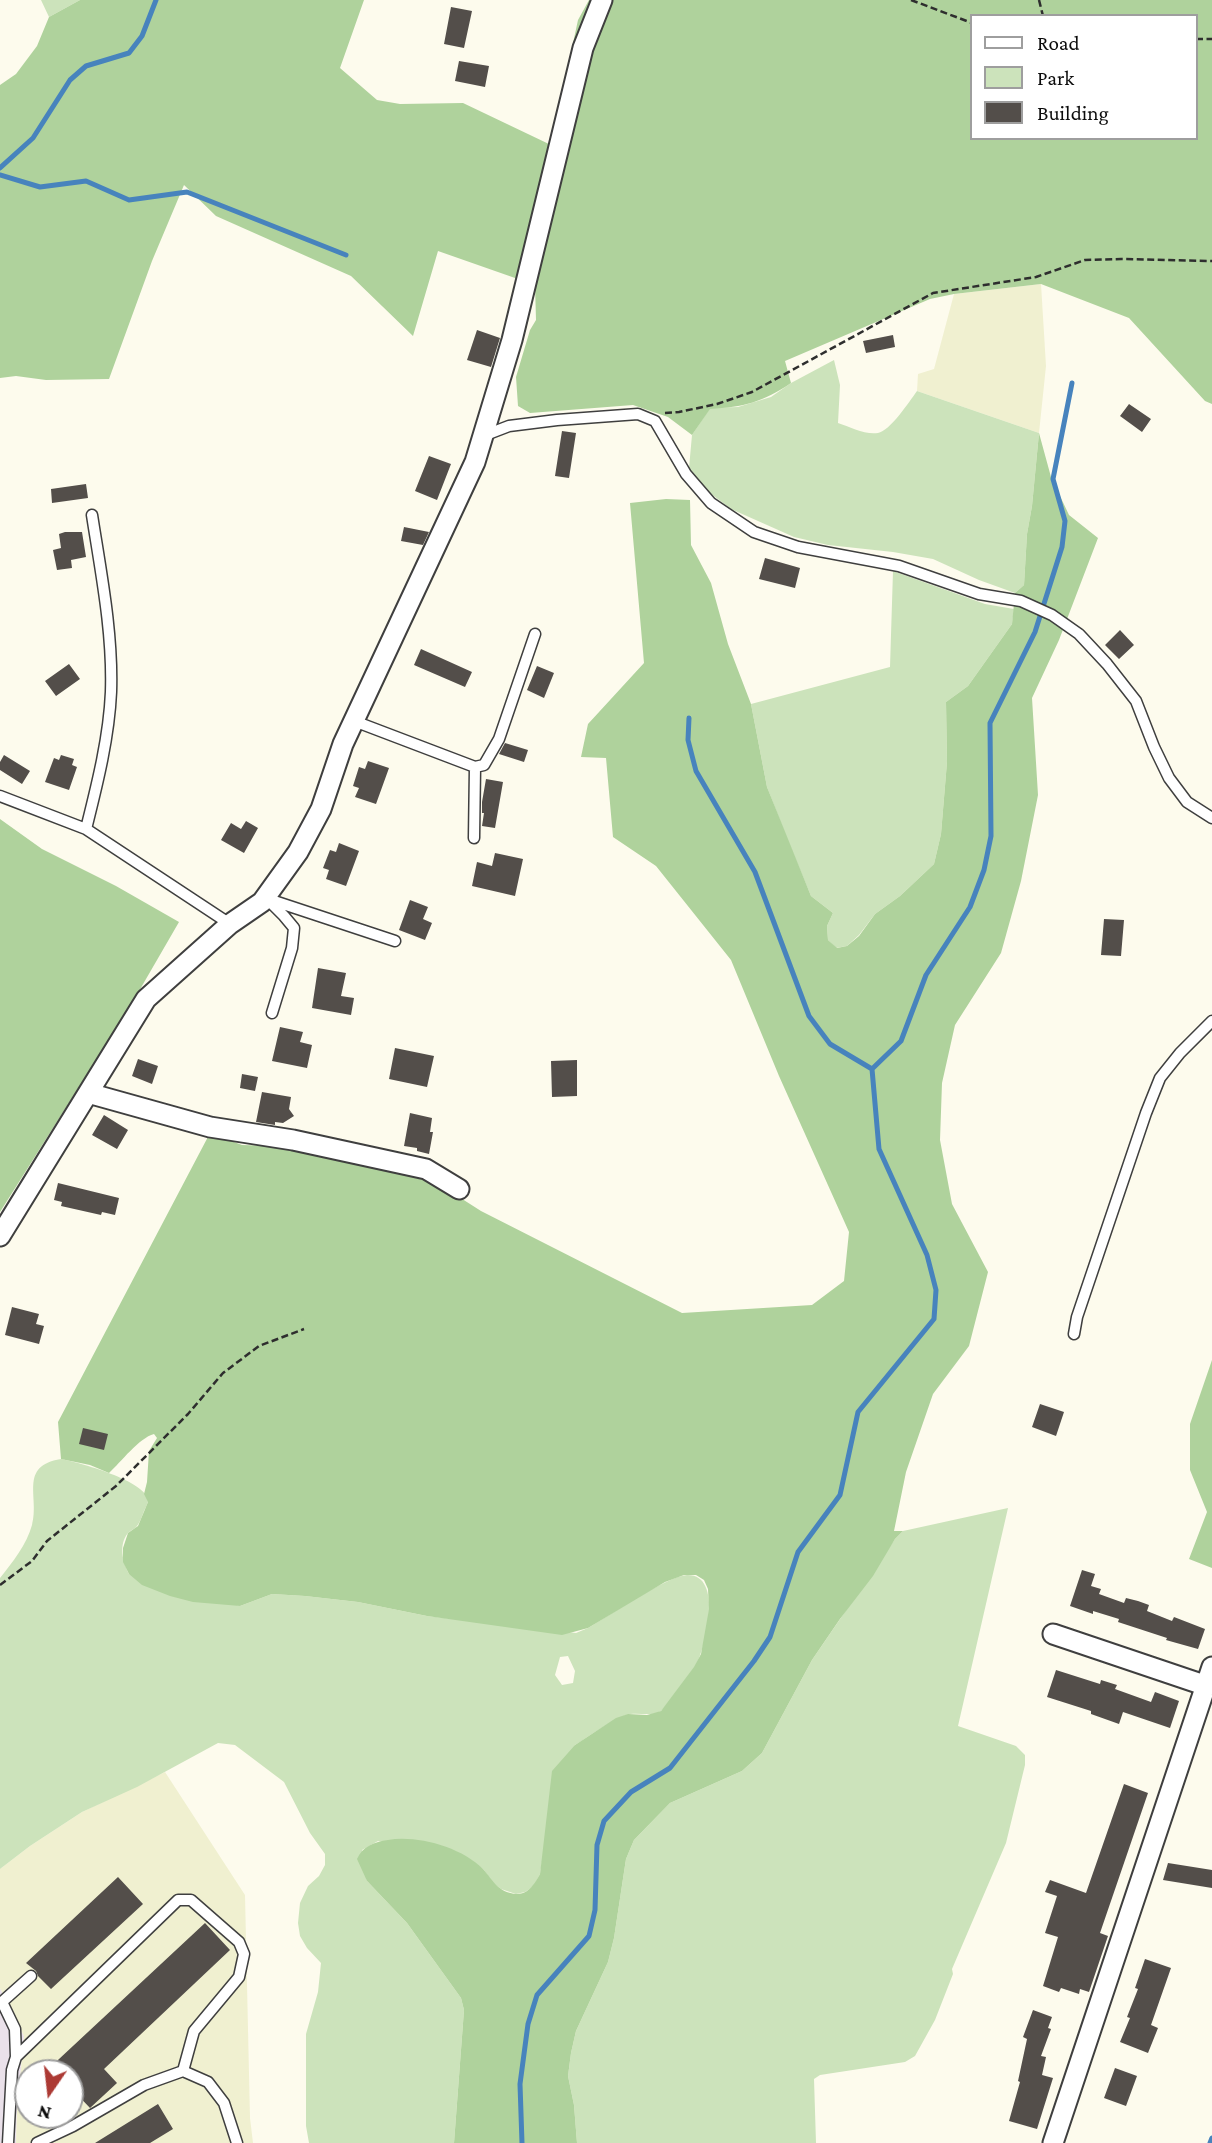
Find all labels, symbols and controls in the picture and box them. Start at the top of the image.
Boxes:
legend [970,14,1198,140]
text: Road [1037,31,1080,55]
text: Park [1037,66,1074,90]
text: Building [1037,101,1109,125]
north arrow [14,2059,84,2129]
text: N [35,2101,53,2125]

